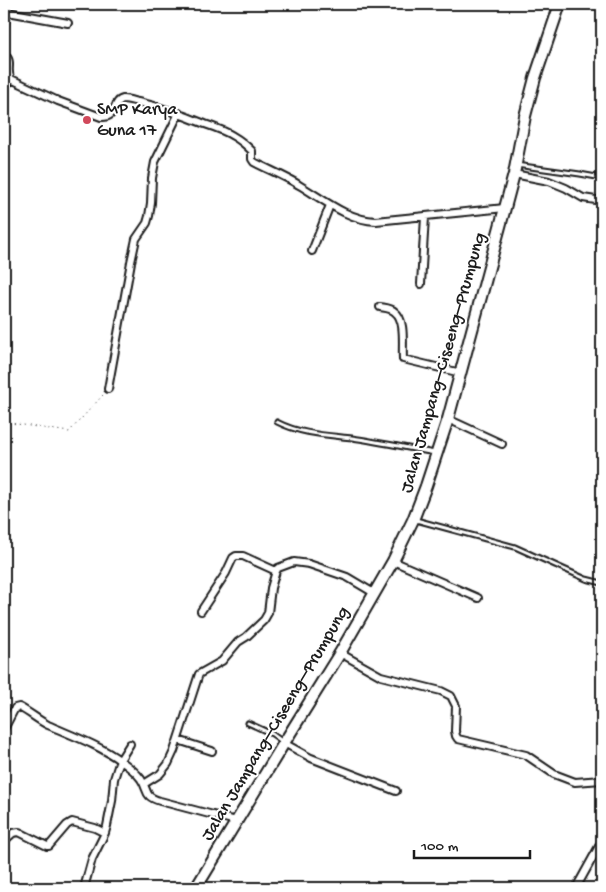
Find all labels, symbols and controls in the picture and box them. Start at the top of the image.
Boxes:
place label: SMP Karya Guna 17 [97,100,178,142]
marker: SMP Karya Guna 17 [81,114,93,126]
street label: Jalan Jampang–Ciseeng–Prumpung [397,231,491,495]
street label: Jalan Jampang–Ciseeng–Prumpung [198,603,354,845]
scale bar [414,827,530,859]
text: 100 m [420,838,459,856]

